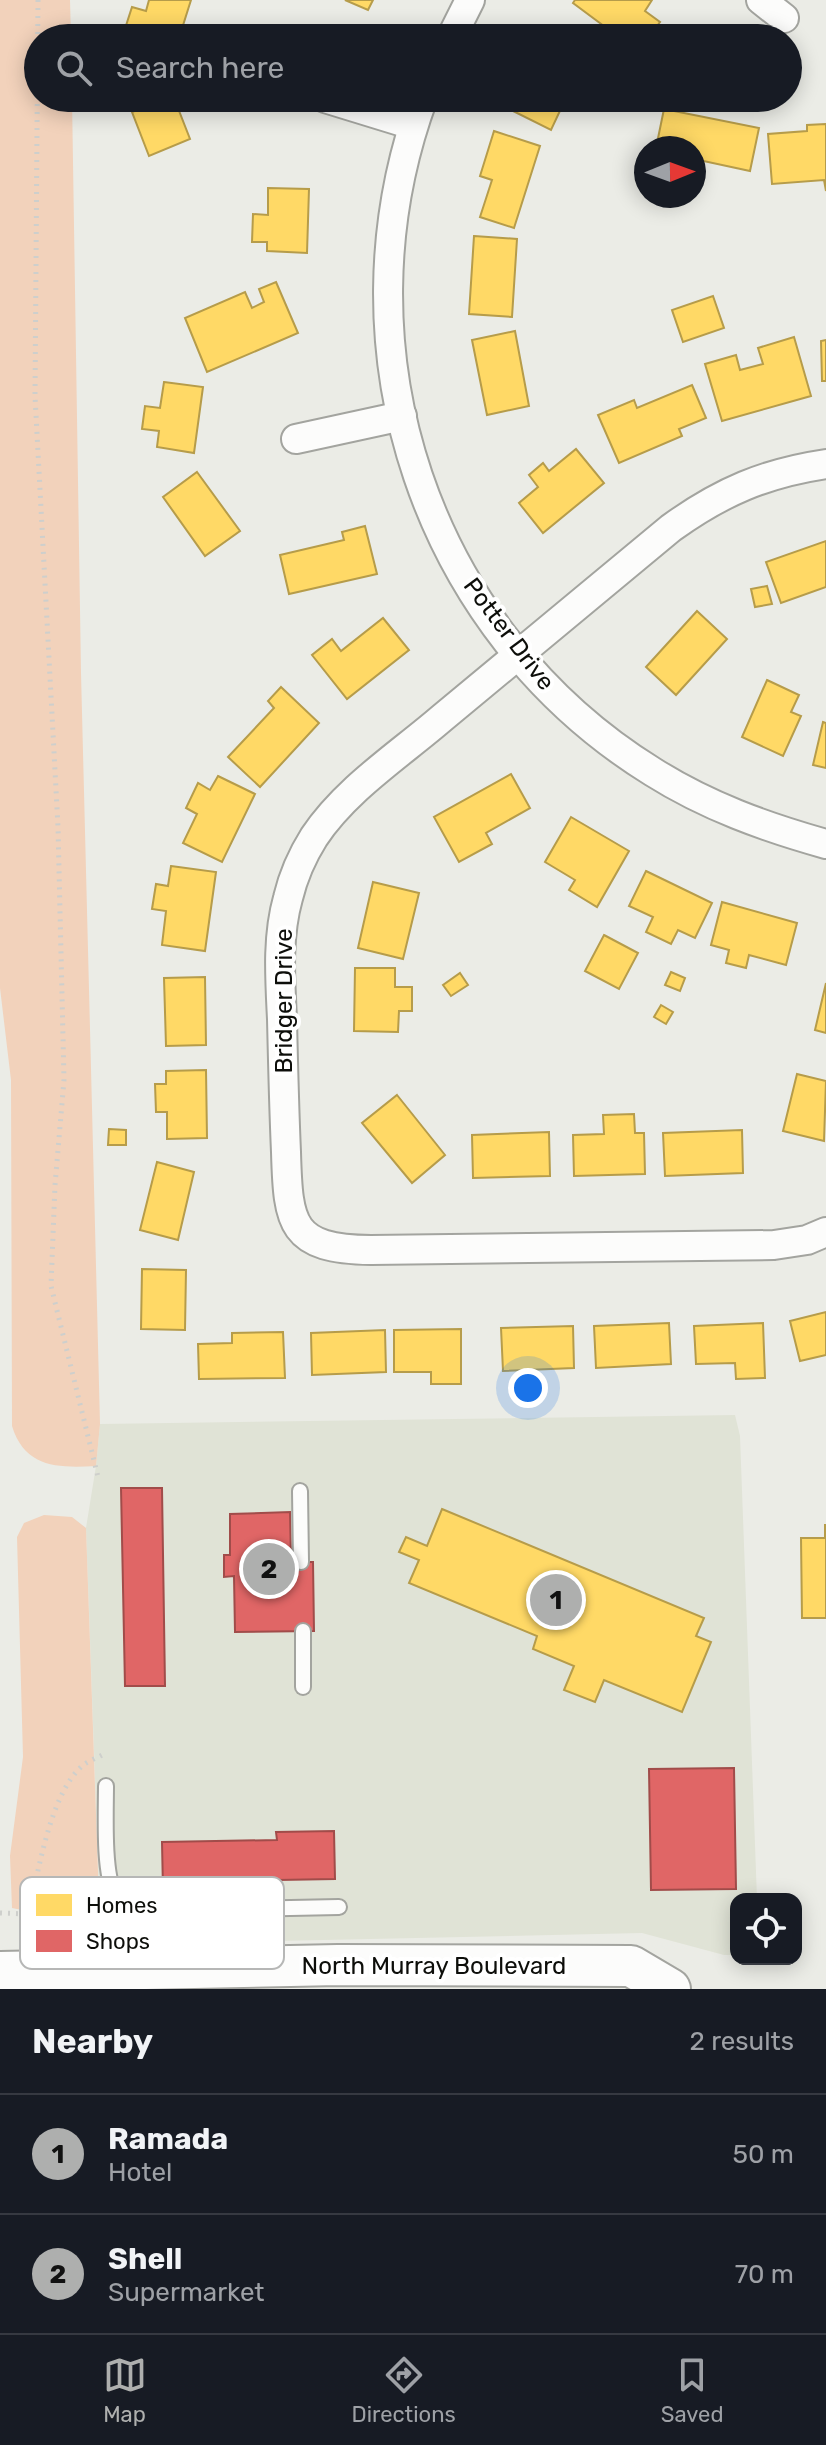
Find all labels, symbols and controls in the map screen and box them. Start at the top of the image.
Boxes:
search box [24,24,802,112]
icon: search [52,46,96,90]
text: Search here [116,50,284,86]
north arrow [634,136,706,208]
street label: Potter Drive [458,572,560,696]
street label: Bridger Drive [270,928,298,1074]
your location [508,1368,548,1408]
pin: 2 [243,1539,295,1599]
pin: 1 [530,1570,582,1630]
legend [20,1877,284,1969]
text: Homes [86,1892,157,1919]
map controls [730,1893,802,1965]
button: locate [730,1893,802,1965]
text: Shops [86,1928,150,1955]
street label: North Murray Boulevard [302,1952,566,1980]
text: Nearby [32,2021,153,2062]
text: 2 results [690,2026,794,2057]
text: Ramada [108,2121,228,2157]
text: 1 [52,2139,64,2170]
text: 50 m [733,2139,794,2170]
text: Hotel [108,2157,172,2188]
text: Shell [108,2241,182,2277]
text: 2 [50,2259,66,2290]
text: 70 m [735,2259,794,2290]
text: Supermarket [108,2277,265,2308]
tab: Map [103,2353,147,2428]
tab: Directions [352,2353,456,2428]
tab: Saved [661,2353,724,2428]

